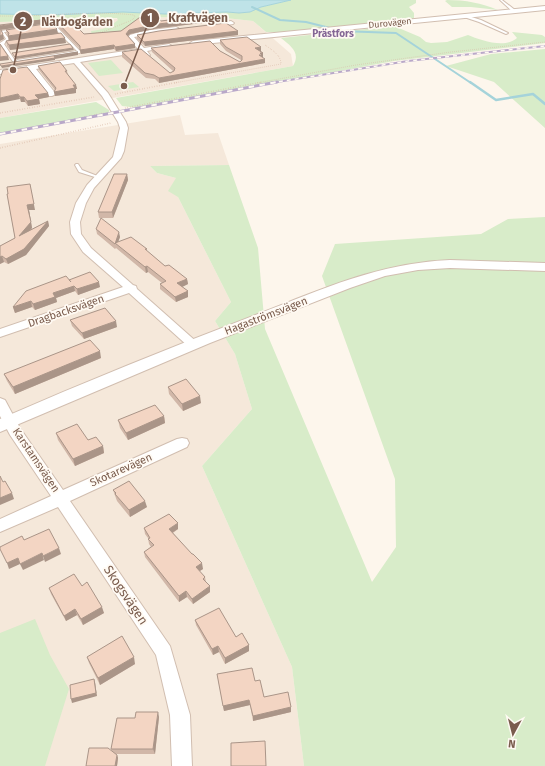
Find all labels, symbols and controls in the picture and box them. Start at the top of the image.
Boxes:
callout: Kraftvägen [140,6,236,30]
callout: Närbogården [13,9,121,33]
text: 1 [147,11,153,25]
text: Kraftvägen [168,11,228,25]
text: 2 [20,15,26,29]
text: Närbogården [41,15,113,29]
street label: Durovägen [368,16,412,30]
district label: Prästfors [312,28,354,40]
street label: Dragbacksvägen [26,292,106,330]
street label: Hagaströmsvägen [223,294,309,338]
street label: Karstamsvägen [10,425,62,495]
street label: Skotarevägen [88,450,154,490]
street label: Skogsvägen [101,563,151,627]
north arrow [493,714,533,754]
text: N [507,737,516,750]

